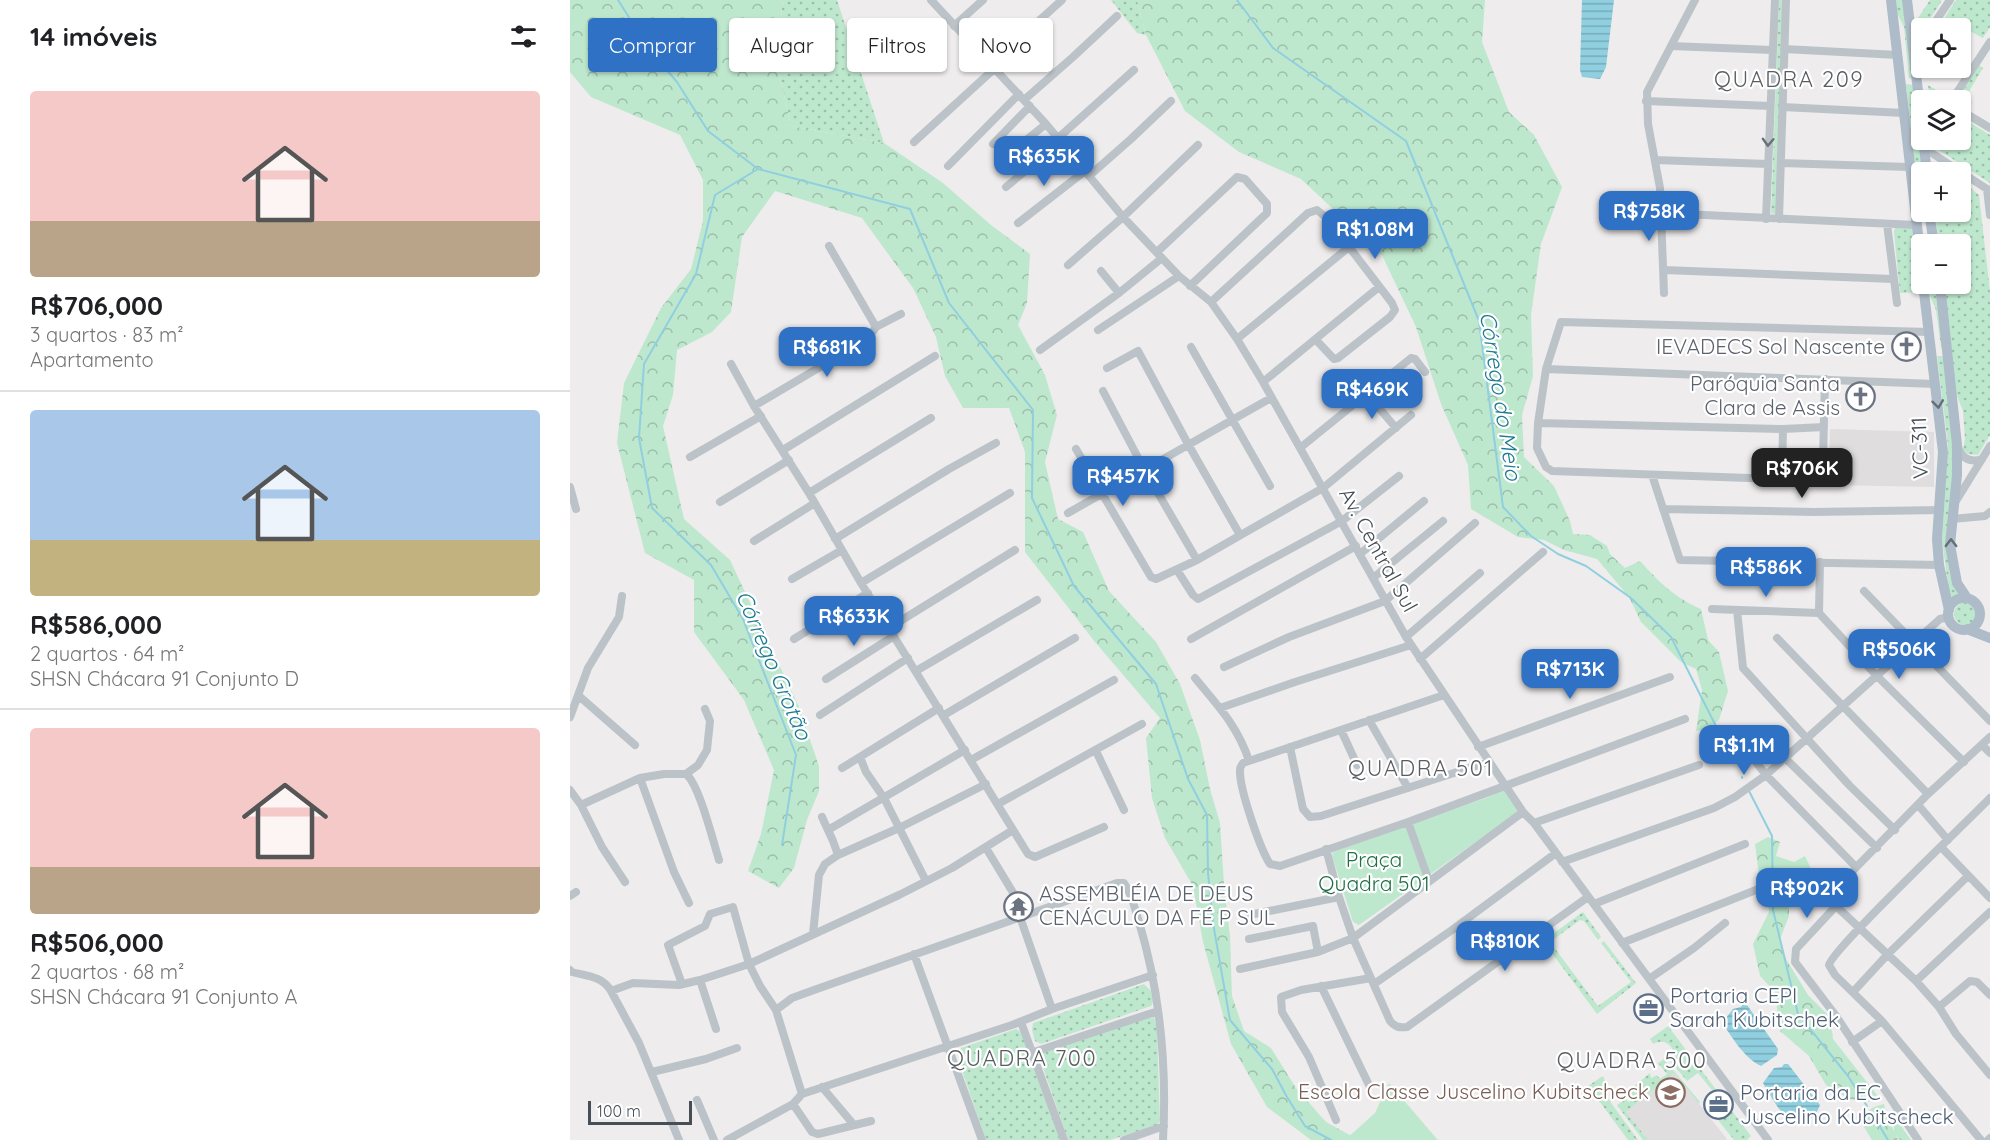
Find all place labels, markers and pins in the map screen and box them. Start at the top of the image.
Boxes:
pin: R$635K [995,136,1093,187]
pin: R$758K [1600,191,1698,242]
pin: R$1.08M [1320,209,1430,260]
pin: R$681K [778,327,876,378]
church icon: IEVADECS Sol Nascente [1890,331,1922,363]
place label: IEVADECS Sol Nascente [1656,333,1885,359]
pin: R$469K [1323,369,1421,420]
place label: Paróquia Santa Clara de Assis [1690,370,1840,420]
church icon: Paróquia Santa Clara de Assis [1845,380,1877,412]
pin: R$706K [1753,448,1851,499]
pin: R$457K [1074,456,1172,507]
pin: R$586K [1717,547,1815,598]
pin: R$633K [805,596,903,647]
pin: R$506K [1850,629,1948,680]
pin: R$713K [1521,649,1619,700]
pin: R$1.1M [1695,725,1793,776]
pin: R$902K [1758,868,1856,919]
place label: ASSEMBLÉIA DE DEUS CENÁCULO DA FÉ P SUL [1039,880,1275,930]
temple icon: ASSEMBLÉIA DE DEUS CENÁCULO DA FÉ P SUL [1002,890,1034,922]
pin: R$810K [1456,921,1554,972]
place label: Portaria CEPI Sarah Kubitschek [1670,982,1839,1032]
office icon: Portaria CEPI Sarah Kubitschek [1633,992,1665,1024]
school or university icon: Escola Classe Juscelino Kubitscheck [1654,1076,1686,1108]
place label: Escola Classe Juscelino Kubitscheck [1298,1078,1649,1104]
place label: Portaria da EC Juscelino Kubitscheck [1740,1079,1954,1129]
office icon: Portaria da EC Juscelino Kubitscheck [1703,1089,1735,1121]

